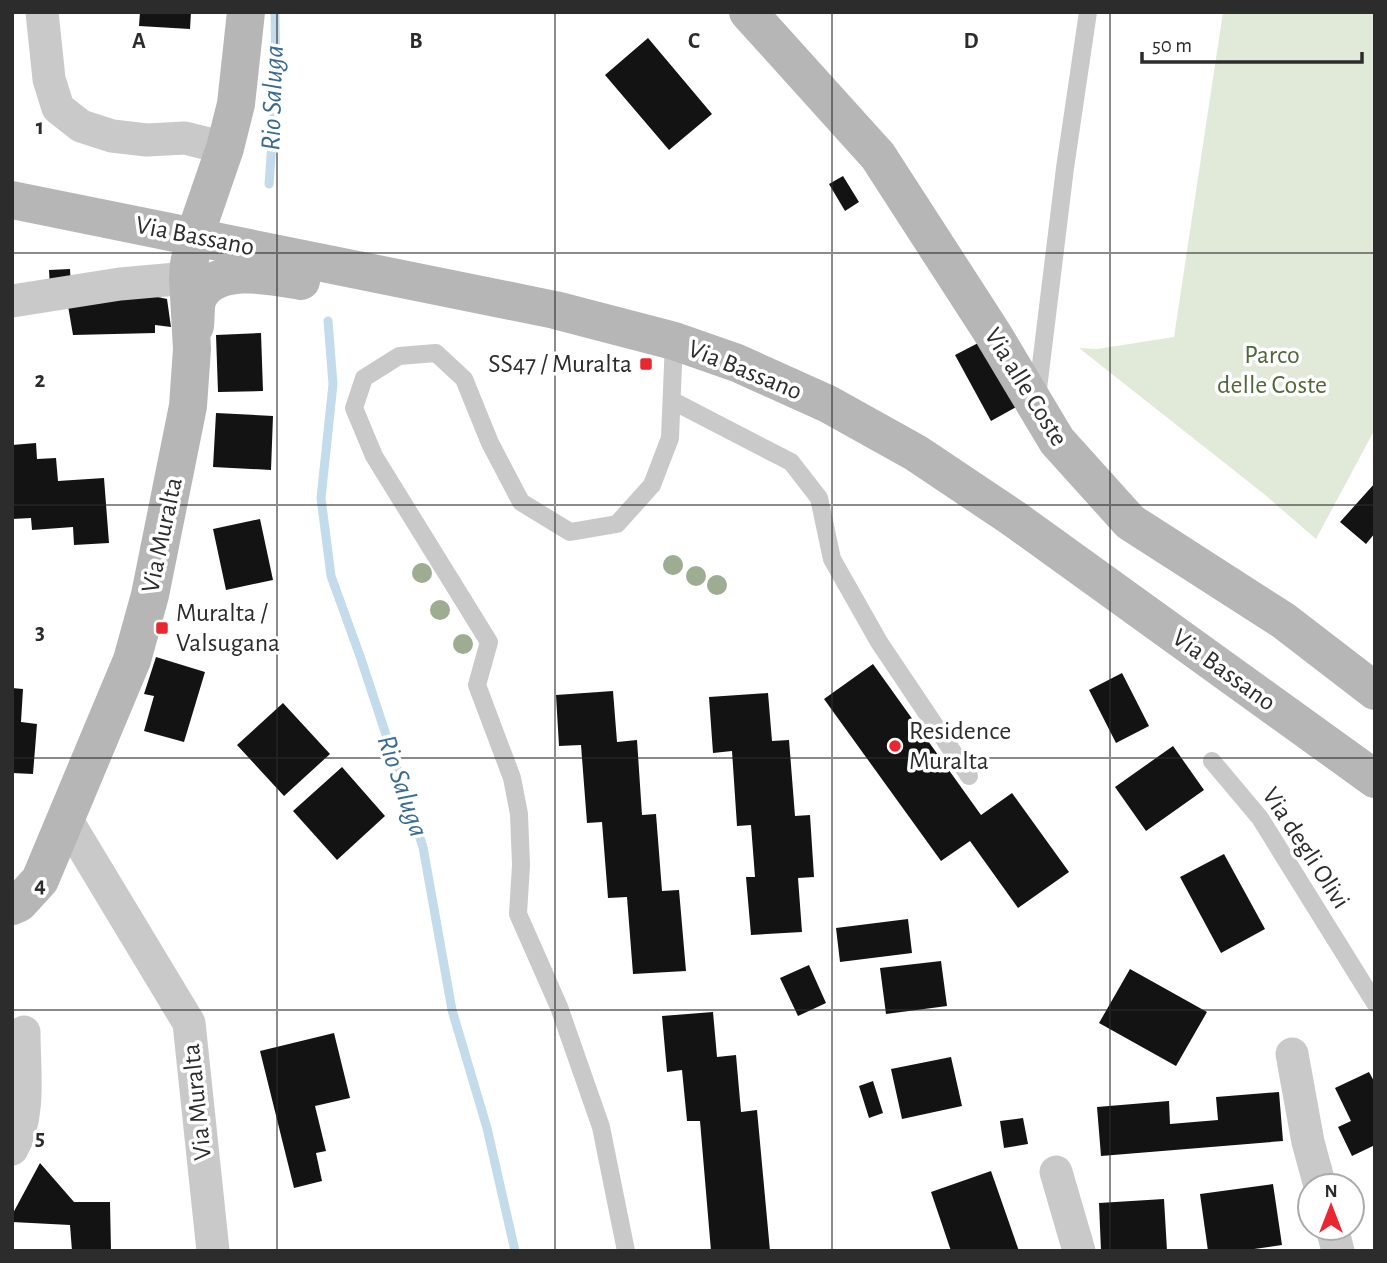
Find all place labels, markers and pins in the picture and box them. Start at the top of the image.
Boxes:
place label: SS47 / Muralta [488,351,632,377]
marker: SS47 / Muralta [638,356,654,372]
place label: Muralta / Valsugana [176,600,280,656]
marker: Muralta / Valsugana [154,620,170,636]
place label: Residence Muralta [909,718,1011,774]
marker: Residence Muralta [887,738,903,754]

